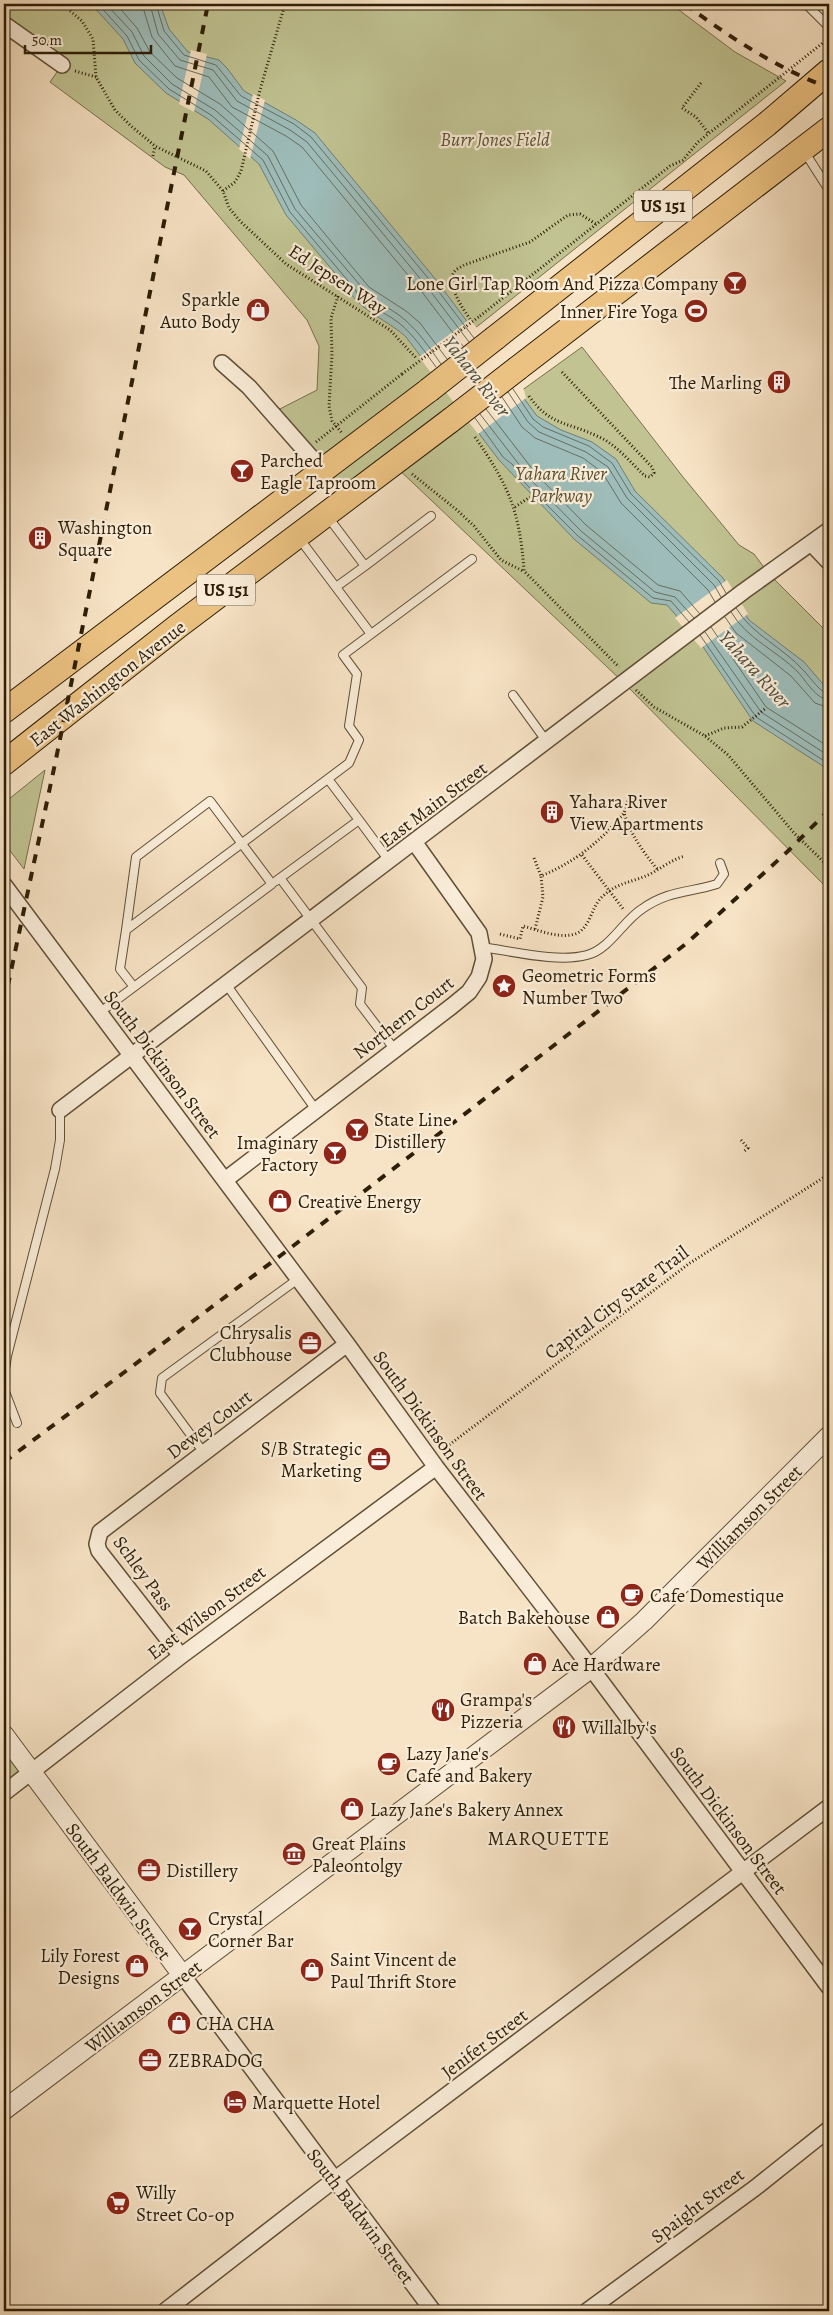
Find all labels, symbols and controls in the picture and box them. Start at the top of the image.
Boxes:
scale bar [25,22,151,54]
text: 50 m [32,30,62,50]
park label: Burr Jones Field [440,127,550,153]
road number: US 151 [634,190,692,222]
street label: Ed Jepsen Way [283,238,392,322]
bar icon: Lone Girl Tap Room And Pizza Company [722,270,748,296]
place label: Lone Girl Tap Room And Pizza Company [406,271,719,297]
place label: Sparkle Auto Body [159,287,241,335]
shop icon: Sparkle Auto Body [245,297,271,323]
sports icon: Inner Fire Yoga [683,298,709,324]
place label: Inner Fire Yoga [560,299,678,325]
water label: Yahara River [436,330,517,423]
building icon: The Marling [766,369,792,395]
place label: The Marling [669,370,762,396]
place label: Parched Eagle Taproom [260,448,376,496]
bar icon: Parched Eagle Taproom [229,458,255,484]
park label: Yahara River Parkway [515,461,608,509]
place label: Washington Square [57,515,152,563]
building icon: Washington Square [27,525,53,551]
road number: US 151 [197,574,255,606]
street label: East Washington Avenue [24,614,191,753]
water label: Yahara River [712,625,797,715]
street label: East Main Street [375,756,493,854]
place label: Yahara River View Apartments [569,789,704,837]
building icon: Yahara River View Apartments [539,799,565,825]
place label: Geometric Forms Number Two [522,963,656,1011]
street label: Northern Court [348,970,459,1065]
place icon: Geometric Forms Number Two [491,973,517,999]
street label: South Dickinson Street [98,985,227,1144]
place label: State Line Distillery [374,1107,452,1155]
bar icon: State Line Distillery [344,1117,370,1143]
place label: Imaginary Factory [236,1130,319,1178]
bar icon: Imaginary Factory [322,1140,348,1166]
shop icon: Creative Energy [267,1188,293,1214]
place label: Creative Energy [298,1189,421,1215]
street label: Capital City State Trail [539,1240,694,1366]
place label: Chrysalis Clubhouse [210,1320,292,1368]
office icon: Chrysalis Clubhouse [297,1330,323,1356]
street label: South Dickinson Street [367,1345,493,1506]
street label: Dewey Court [162,1384,258,1465]
place label: S/B Strategic Marketing [261,1436,362,1484]
office icon: S/B Strategic Marketing [366,1446,392,1472]
street label: Williamson Street [690,1459,808,1577]
street label: Schley Pass [107,1531,179,1617]
street label: East Wilson Street [142,1560,271,1666]
cafe icon: Cafe Domestique [619,1582,645,1608]
place label: Cafe Domestique [650,1583,784,1609]
shop icon: Batch Bakehouse [595,1604,621,1630]
place label: Batch Bakehouse [458,1605,590,1631]
shop icon: Ace Hardware [522,1651,548,1677]
place label: Ace Hardware [551,1652,661,1678]
place label: Grampa's Pizzeria [460,1687,532,1735]
restaurant icon: Grampa's Pizzeria [430,1697,456,1723]
restaurant icon: Willalby's [551,1714,577,1740]
place label: Willalby's [581,1715,657,1741]
place label: Lazy Jane's Cafe and Bakery [406,1741,533,1789]
street label: South Dickinson Street [664,1741,793,1900]
cafe icon: Lazy Jane's Cafe and Bakery [376,1751,402,1777]
shop icon: Lazy Jane's Bakery Annex [339,1796,365,1822]
place label: Lazy Jane's Bakery Annex [370,1797,563,1823]
street label: South Baldwin Street [59,1817,177,1966]
district label: MARQUETTE [488,1825,610,1852]
place label: Great Plains Paleontolgy [312,1831,406,1879]
museum icon: Great Plains Paleontolgy [281,1841,307,1867]
office icon: Distillery [136,1857,162,1883]
place label: Distillery [166,1858,238,1884]
place label: Crystal Corner Bar [208,1906,294,1954]
bar icon: Crystal Corner Bar [177,1916,203,1942]
place label: Lily Forest Designs [40,1943,120,1991]
place label: Saint Vincent de Paul Thrift Store [330,1947,457,1995]
shop icon: Lily Forest Designs [124,1953,150,1979]
street label: Williamson Street [79,1954,207,2060]
shop icon: Saint Vincent de Paul Thrift Store [299,1957,325,1983]
street label: Jenifer Street [436,2003,533,2085]
shop icon: CHA CHA [166,2010,192,2036]
place label: CHA CHA [196,2011,275,2037]
office icon: ZEBRADOG [137,2047,163,2073]
place label: ZEBRADOG [168,2048,263,2074]
hotel icon: Marquette Hotel [222,2089,248,2115]
place label: Marquette Hotel [252,2090,380,2116]
street label: South Baldwin Street [300,2143,420,2290]
street label: Spaight Street [646,2162,750,2250]
place label: Willy Street Co-op [135,2180,234,2228]
supermarket icon: Willy Street Co-op [105,2190,131,2216]

